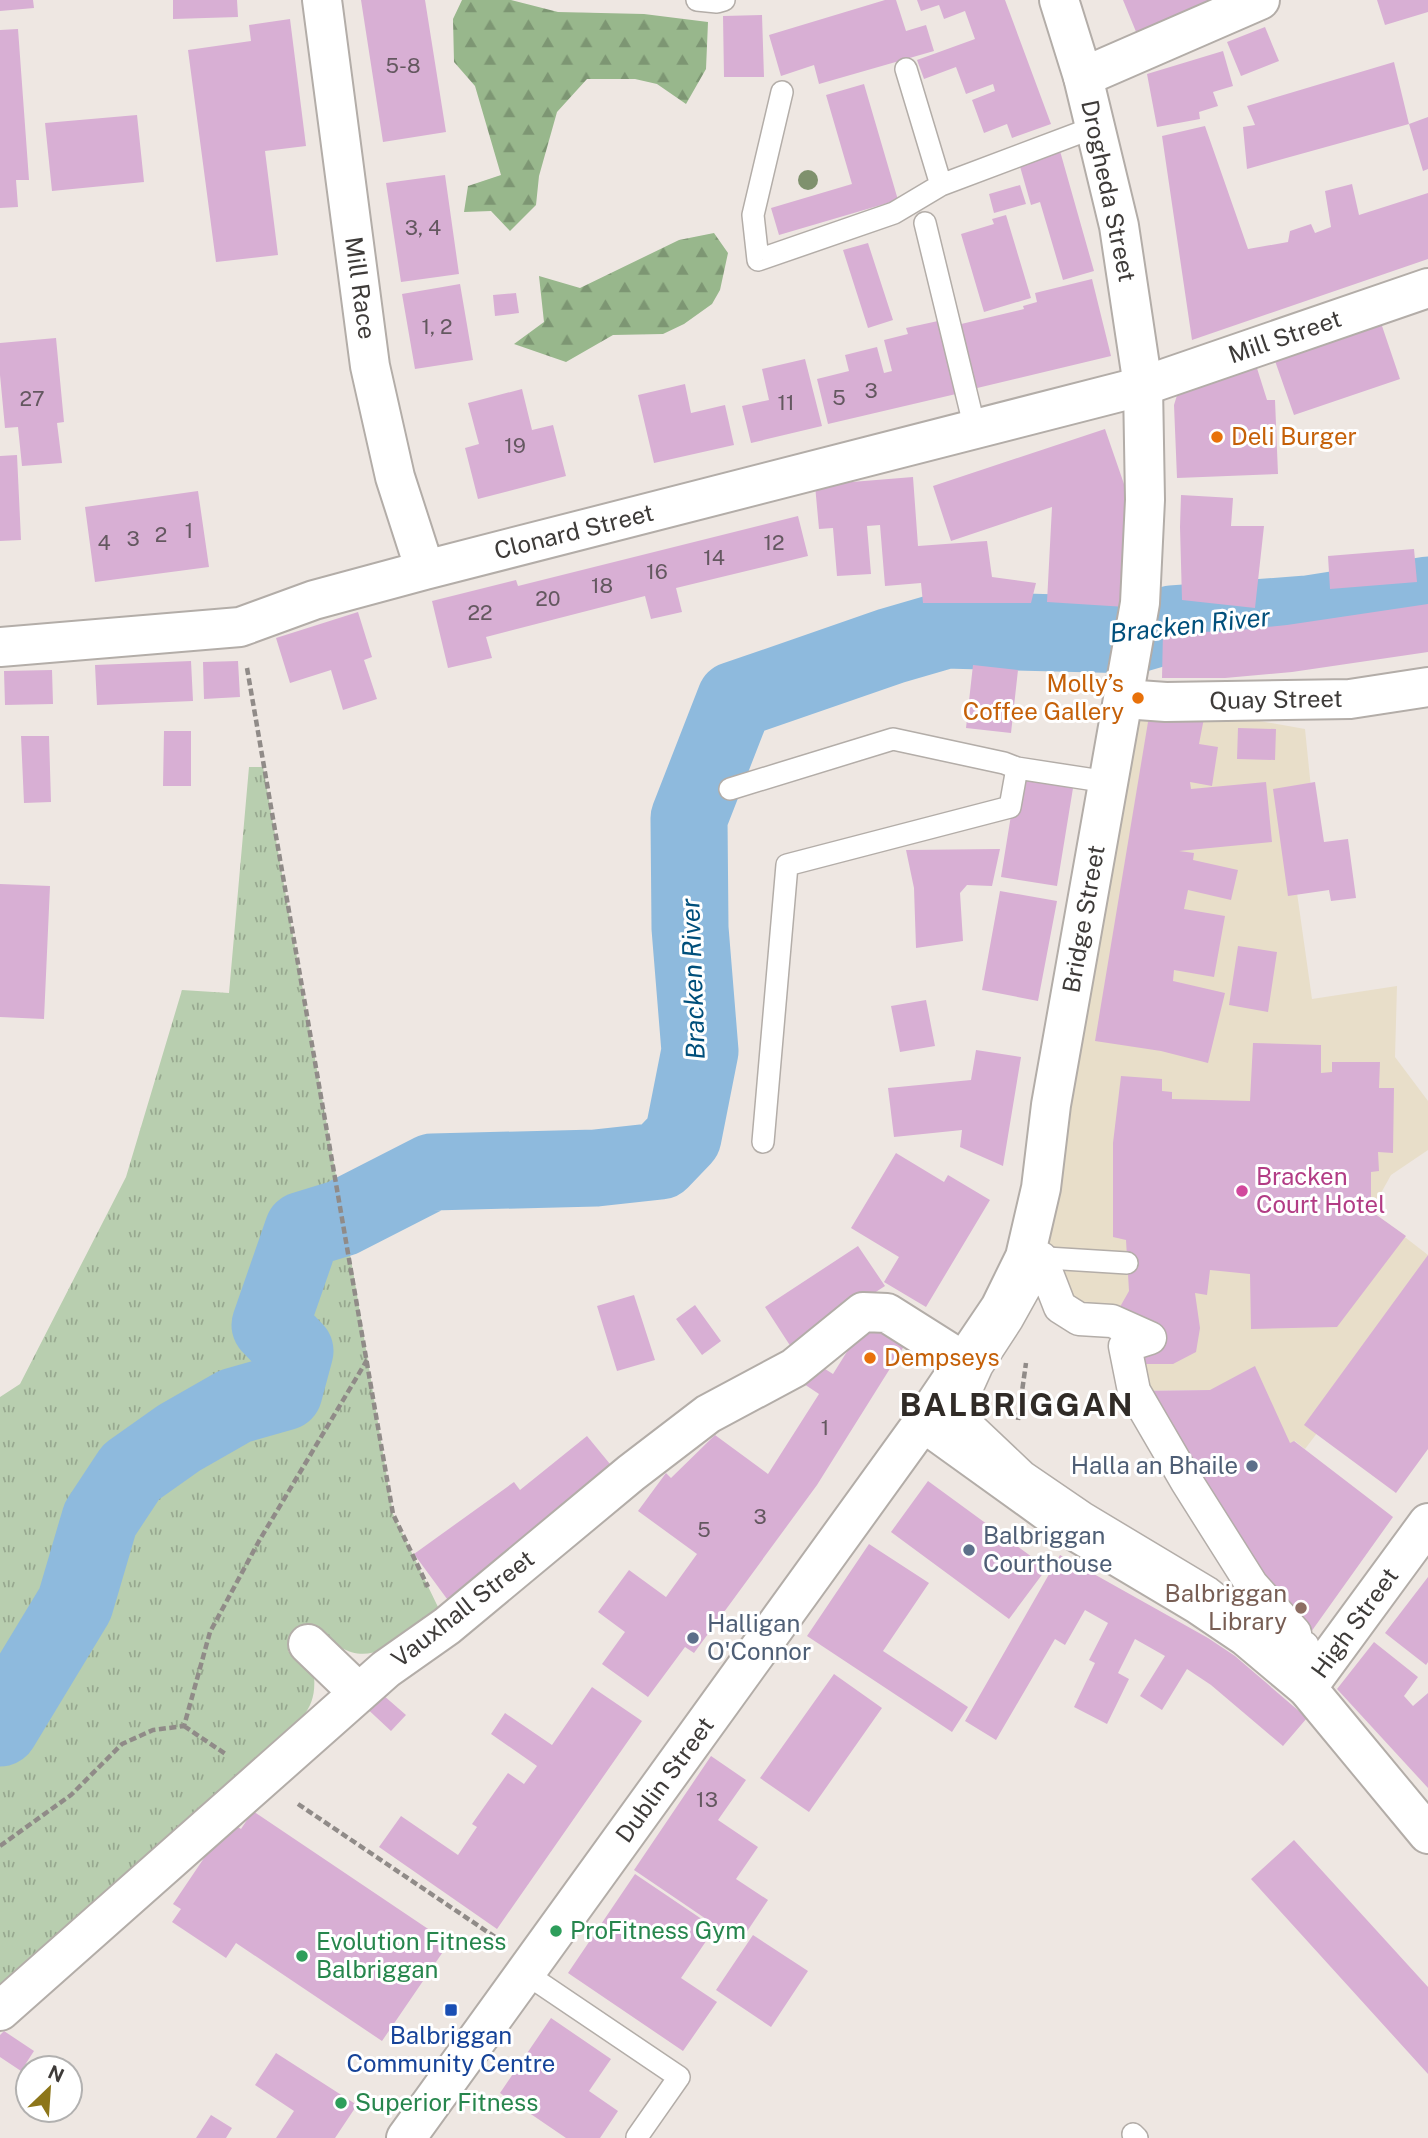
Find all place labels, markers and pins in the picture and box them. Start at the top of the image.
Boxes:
place label: Deli Burger [1231,422,1357,450]
marker: Deli Burger [1209,429,1225,445]
place label: Molly’s Coffee Gallery [963,669,1124,725]
marker: Molly’s Coffee Gallery [1130,690,1146,706]
place label: Bracken Court Hotel [1256,1162,1385,1218]
marker: Bracken Court Hotel [1234,1183,1250,1199]
place label: Dempseys [884,1343,1000,1371]
marker: Dempseys [862,1350,878,1366]
place label: Halla an Bhaile [1071,1451,1238,1479]
marker: Halla an Bhaile [1244,1458,1260,1474]
place label: Balbriggan Courthouse [983,1521,1113,1577]
marker: Balbriggan Courthouse [961,1542,977,1558]
place label: Balbriggan Library [1165,1579,1287,1635]
marker: Balbriggan Library [1293,1600,1309,1616]
place label: Halligan O'Connor [707,1609,811,1665]
marker: Halligan O'Connor [685,1630,701,1646]
place label: ProFitness Gym [570,1916,746,1944]
marker: ProFitness Gym [548,1923,564,1939]
place label: Evolution Fitness Balbriggan [316,1927,506,1983]
marker: Evolution Fitness Balbriggan [294,1948,310,1964]
marker: Balbriggan Community Centre [443,2002,459,2018]
place label: Balbriggan Community Centre [347,2021,555,2077]
place label: Superior Fitness [355,2088,538,2116]
marker: Superior Fitness [333,2095,349,2111]

